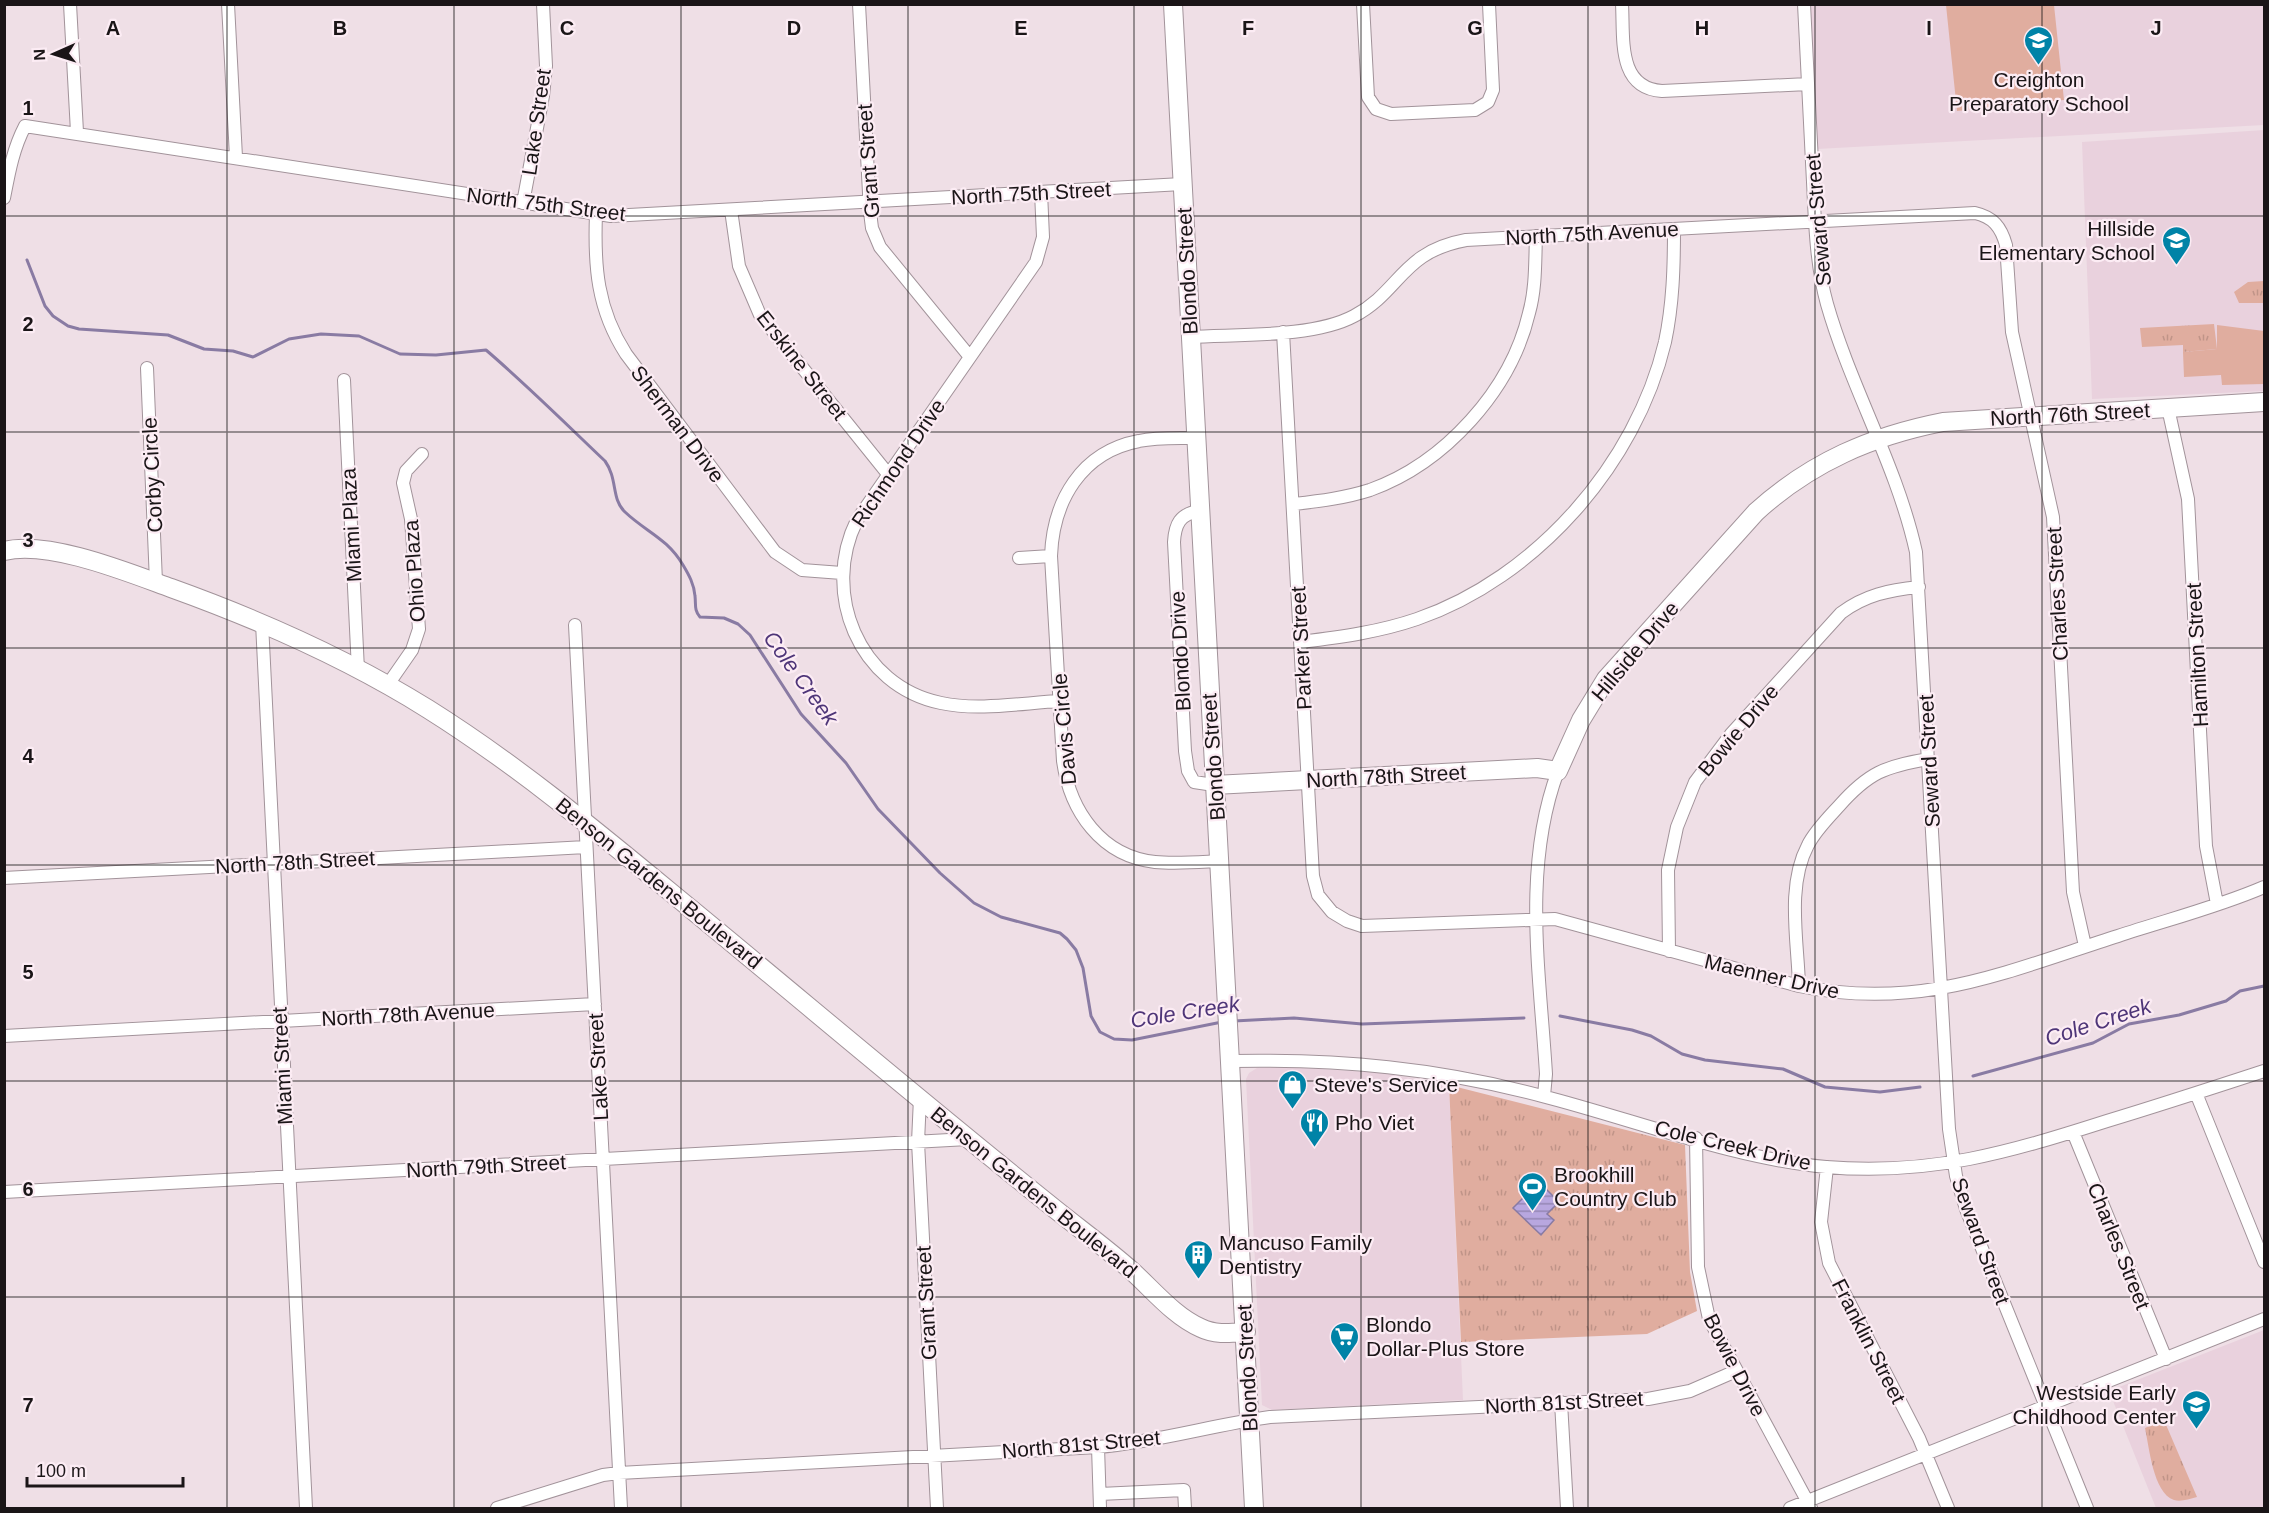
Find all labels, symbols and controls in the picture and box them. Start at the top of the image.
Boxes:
text: A [106,17,120,39]
text: B [333,17,347,39]
text: C [560,17,574,39]
text: D [787,17,801,39]
text: E [1014,17,1028,39]
text: F [1242,17,1254,39]
text: G [1467,17,1483,39]
text: H [1695,17,1709,39]
text: I [1926,17,1932,39]
text: J [2150,17,2162,39]
north arrow [24,24,84,84]
school or university icon: Creighton Preparatory School [2023,24,2055,66]
text: N [31,49,48,61]
street label: Lake Street [517,67,555,177]
place label: Creighton Preparatory School [1949,68,2129,115]
text: 1 [22,97,34,119]
street label: Grant Street [853,103,883,219]
street label: Seward Street [1801,153,1835,287]
street label: North 75th Street [951,177,1112,209]
street label: North 75th Street [465,183,627,225]
street label: Blondo Street [1172,207,1202,335]
street label: North 75th Avenue [1505,217,1679,249]
place label: Hillside Elementary School [1979,217,2155,264]
school or university icon: Hillside Elementary School [2160,224,2192,266]
street label: Erskine Street [752,306,852,424]
text: 2 [22,313,34,335]
street label: Sherman Drive [627,361,729,487]
street label: Richmond Drive [847,395,949,531]
street label: North 76th Street [1990,398,2151,430]
street label: Corby Circle [137,417,167,533]
street label: Miami Plaza [337,467,365,583]
street label: Ohio Plaza [399,519,429,623]
street label: Charles Street [2042,526,2072,662]
text: 3 [22,529,34,551]
street label: Hamilton Street [2182,582,2212,728]
street label: Parker Street [1286,585,1316,710]
street label: Blondo Drive [1165,590,1195,712]
street label: Hillside Drive [1587,597,1683,705]
water label: Cole Creek [759,626,844,731]
street label: Davis Circle [1048,672,1080,786]
street label: Bowie Drive [1693,680,1783,780]
street label: Blondo Street [1197,693,1229,821]
street label: Seward Street [1914,694,1944,828]
text: 4 [22,745,34,767]
street label: North 78th Street [1306,760,1467,792]
street label: Benson Gardens Boulevard [552,793,766,973]
street label: North 78th Street [215,846,376,878]
street label: Maenner Drive [1702,949,1842,1003]
text: 5 [22,961,34,983]
water label: Cole Creek [1129,991,1242,1033]
water label: Cole Creek [2042,993,2155,1051]
street label: North 78th Avenue [321,998,495,1030]
street label: Miami Street [267,1006,297,1125]
street label: Lake Street [584,1013,612,1121]
shop icon: Steve's Service [1277,1068,1309,1110]
place label: Steve's Service [1314,1073,1458,1096]
street label: Benson Gardens Boulevard [927,1102,1141,1282]
restaurant icon: Pho Viet [1298,1106,1330,1148]
place label: Pho Viet [1335,1111,1414,1134]
street label: Cole Creek Drive [1653,1116,1813,1174]
street label: North 79th Street [406,1150,567,1182]
place label: Brookhill Country Club [1554,1163,1677,1210]
sports icon: Brookhill Country Club [1517,1170,1549,1212]
street label: Seward Street [1947,1175,2015,1308]
text: 6 [22,1178,34,1200]
street label: Charles Street [2083,1179,2155,1313]
place label: Mancuso Family Dentistry [1219,1231,1372,1278]
building icon: Mancuso Family Dentistry [1182,1238,1214,1280]
street label: Grant Street [912,1245,940,1361]
street label: Franklin Street [1828,1275,1910,1407]
street label: Blondo Street [1232,1304,1262,1432]
street label: Bowie Drive [1699,1310,1771,1420]
place label: Blondo Dollar-Plus Store [1366,1313,1525,1360]
supermarket icon: Blondo Dollar-Plus Store [1329,1320,1361,1362]
place label: Westside Early Childhood Center [2013,1381,2176,1428]
street label: North 81st Street [1484,1386,1644,1418]
school or university icon: Westside Early Childhood Center [2181,1388,2213,1430]
text: 7 [22,1394,34,1416]
street label: North 81st Street [1001,1426,1161,1462]
scale bar [27,1450,183,1488]
text: 100 m [36,1461,86,1481]

